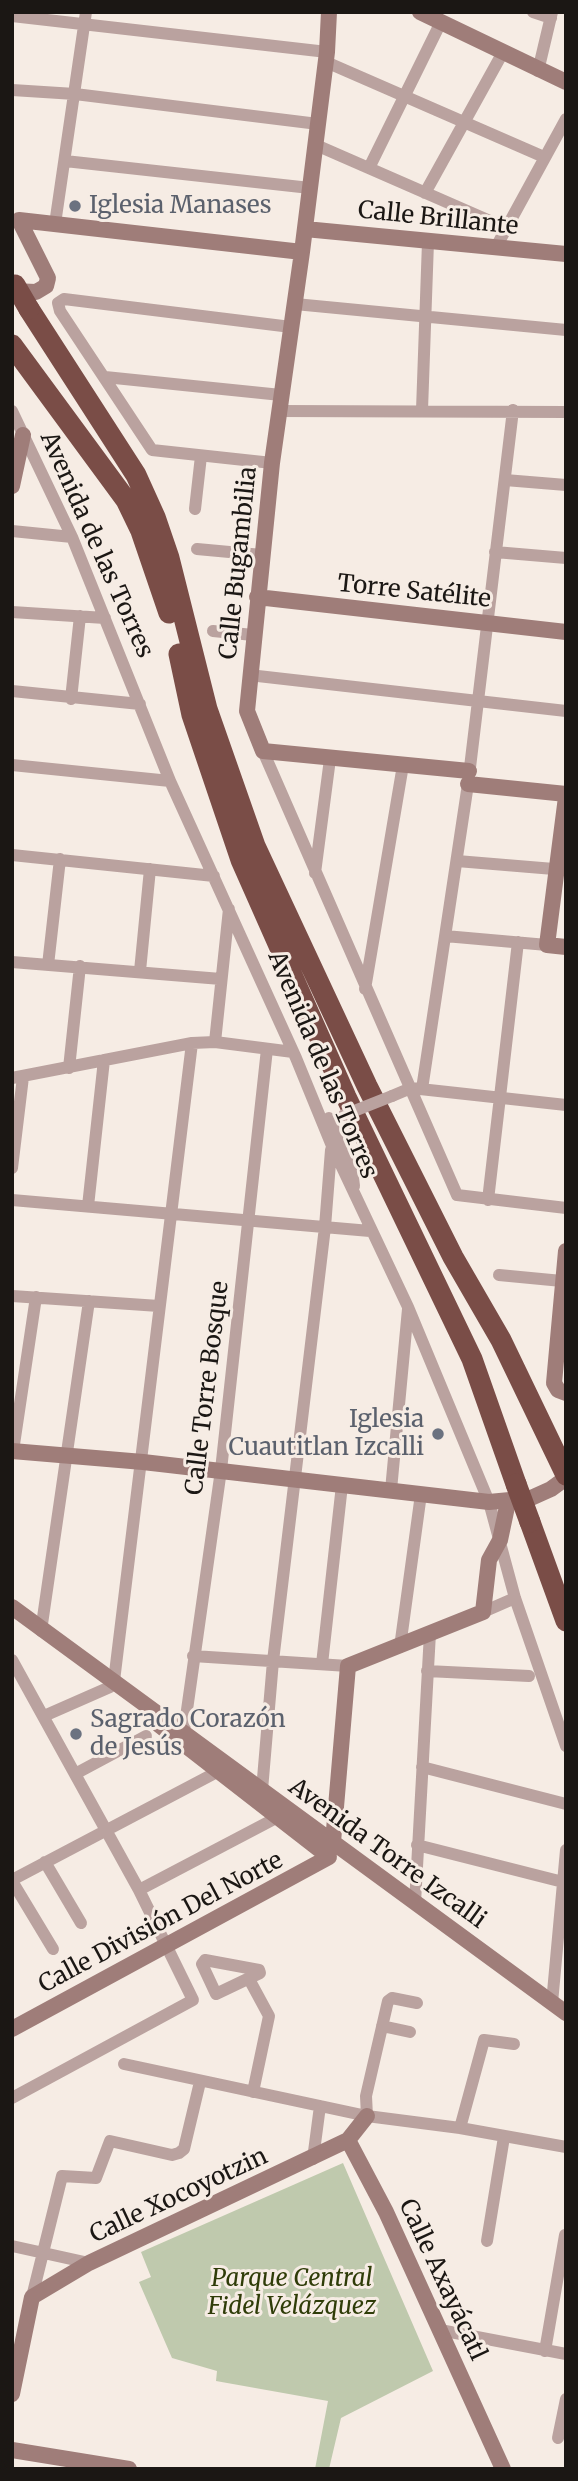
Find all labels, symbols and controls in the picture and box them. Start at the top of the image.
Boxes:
place label: Iglesia Manases [89,192,272,220]
street label: Calle Brillante [356,196,520,242]
marker: Iglesia Manases [67,198,83,214]
street label: Avenida de las Torres [33,428,159,662]
street label: Calle Bugambilia [215,465,263,661]
street label: Torre Satélite [336,570,492,614]
street label: Avenida de las Torres [261,947,383,1183]
street label: Calle Torre Bosque [181,1279,235,1497]
place label: Iglesia Cuautitlan Izcalli [229,1406,424,1462]
marker: Iglesia Cuautitlan Izcalli [430,1426,446,1442]
place label: Sagrado Corazón de Jesús [90,1706,286,1762]
marker: Sagrado Corazón de Jesús [68,1726,84,1742]
street label: Avenida Torre Izcalli [283,1773,491,1935]
street label: Calle División Del Norte [34,1846,288,2000]
street label: Calle Xocoyotzin [86,2142,272,2250]
street label: Calle Axayácatl [392,2195,492,2365]
park label: Parque Central Fidel Velázquez [208,2265,376,2321]

